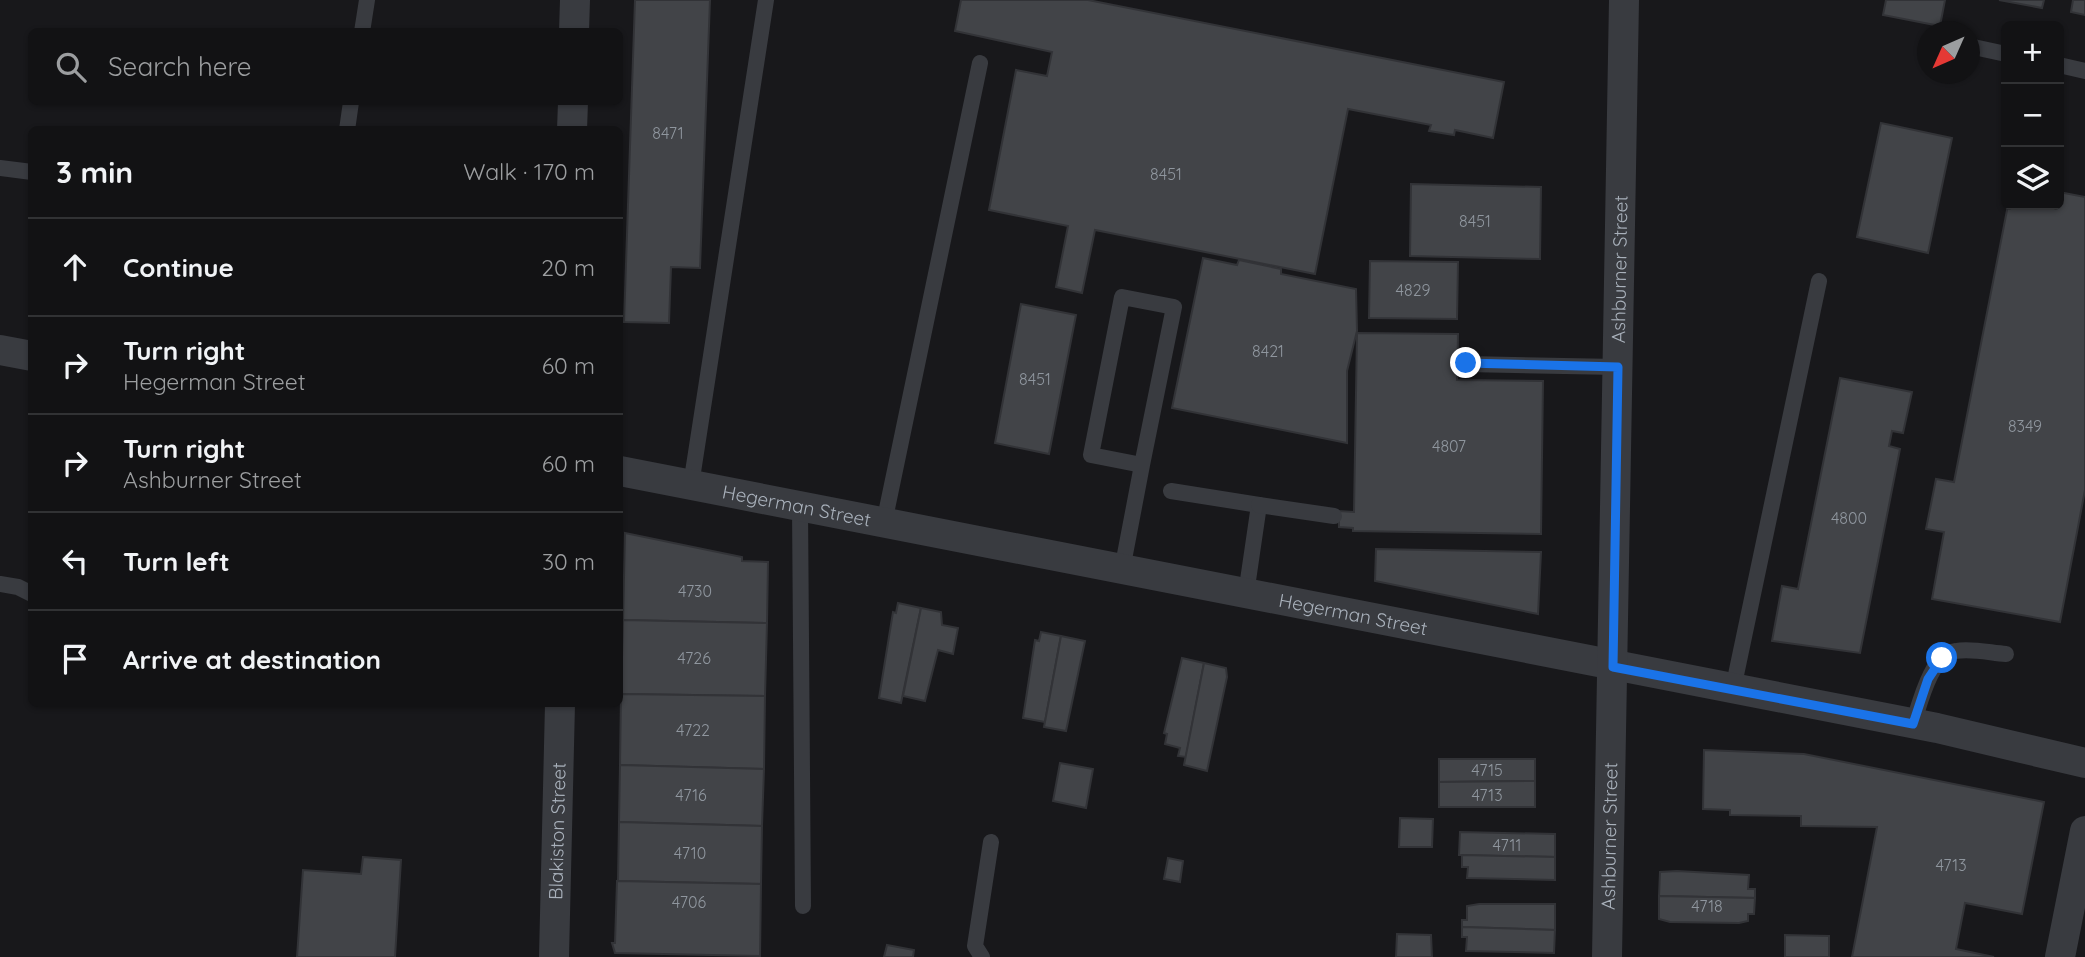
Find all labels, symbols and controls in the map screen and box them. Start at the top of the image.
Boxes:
north arrow [1917,21,1980,84]
map controls [2001,21,2064,210]
button: + [2001,21,2064,84]
search box [28,28,623,105]
icon: search [52,48,90,86]
text: Search here [108,50,252,83]
button: − [2001,84,2064,147]
house number: 8471 [652,123,684,143]
button: layers [2001,147,2064,210]
text: 3 min [56,153,133,191]
text: Walk · 170 m [463,157,595,186]
house number: 8451 [1150,164,1182,184]
street label: Ashburner Street [1606,195,1633,343]
house number: 8451 [1459,211,1491,231]
icon: ahead [56,248,94,286]
text: Continue [123,251,234,284]
text: 20 m [541,253,595,282]
house number: 4829 [1396,280,1430,300]
text: Turn right [123,334,245,367]
house number: 8421 [1252,341,1284,361]
icon: right [56,346,94,384]
route end [1450,347,1481,378]
text: 60 m [542,351,595,380]
text: Hegerman Street [123,367,306,396]
house number: 8451 [1019,369,1051,389]
house number: 8349 [2008,416,2042,436]
text: Turn right [123,432,245,465]
house number: 4807 [1432,436,1466,456]
icon: right [56,444,94,482]
text: 60 m [542,449,595,478]
text: Ashburner Street [123,465,302,494]
street label: Hegerman Street [720,479,873,532]
house number: 4800 [1831,508,1867,528]
icon: left [56,542,94,580]
text: Turn left [123,545,230,578]
text: 30 m [542,547,595,576]
house number: 4730 [678,581,712,601]
street label: Hegerman Street [1277,588,1430,640]
icon: arrive [56,640,94,678]
route start [1926,642,1957,673]
text: Arrive at destination [123,643,381,676]
house number: 4726 [677,648,711,668]
house number: 4722 [676,720,710,740]
house number: 4715 [1471,760,1503,780]
street label: Blakiston Street [543,762,571,900]
street label: Ashburner Street [1596,762,1622,910]
house number: 4716 [675,785,707,805]
house number: 4713 [1471,785,1503,805]
house number: 4711 [1493,835,1521,855]
house number: 4710 [674,843,706,863]
house number: 4713 [1935,855,1967,875]
house number: 4706 [672,892,707,912]
house number: 4718 [1691,896,1723,916]

